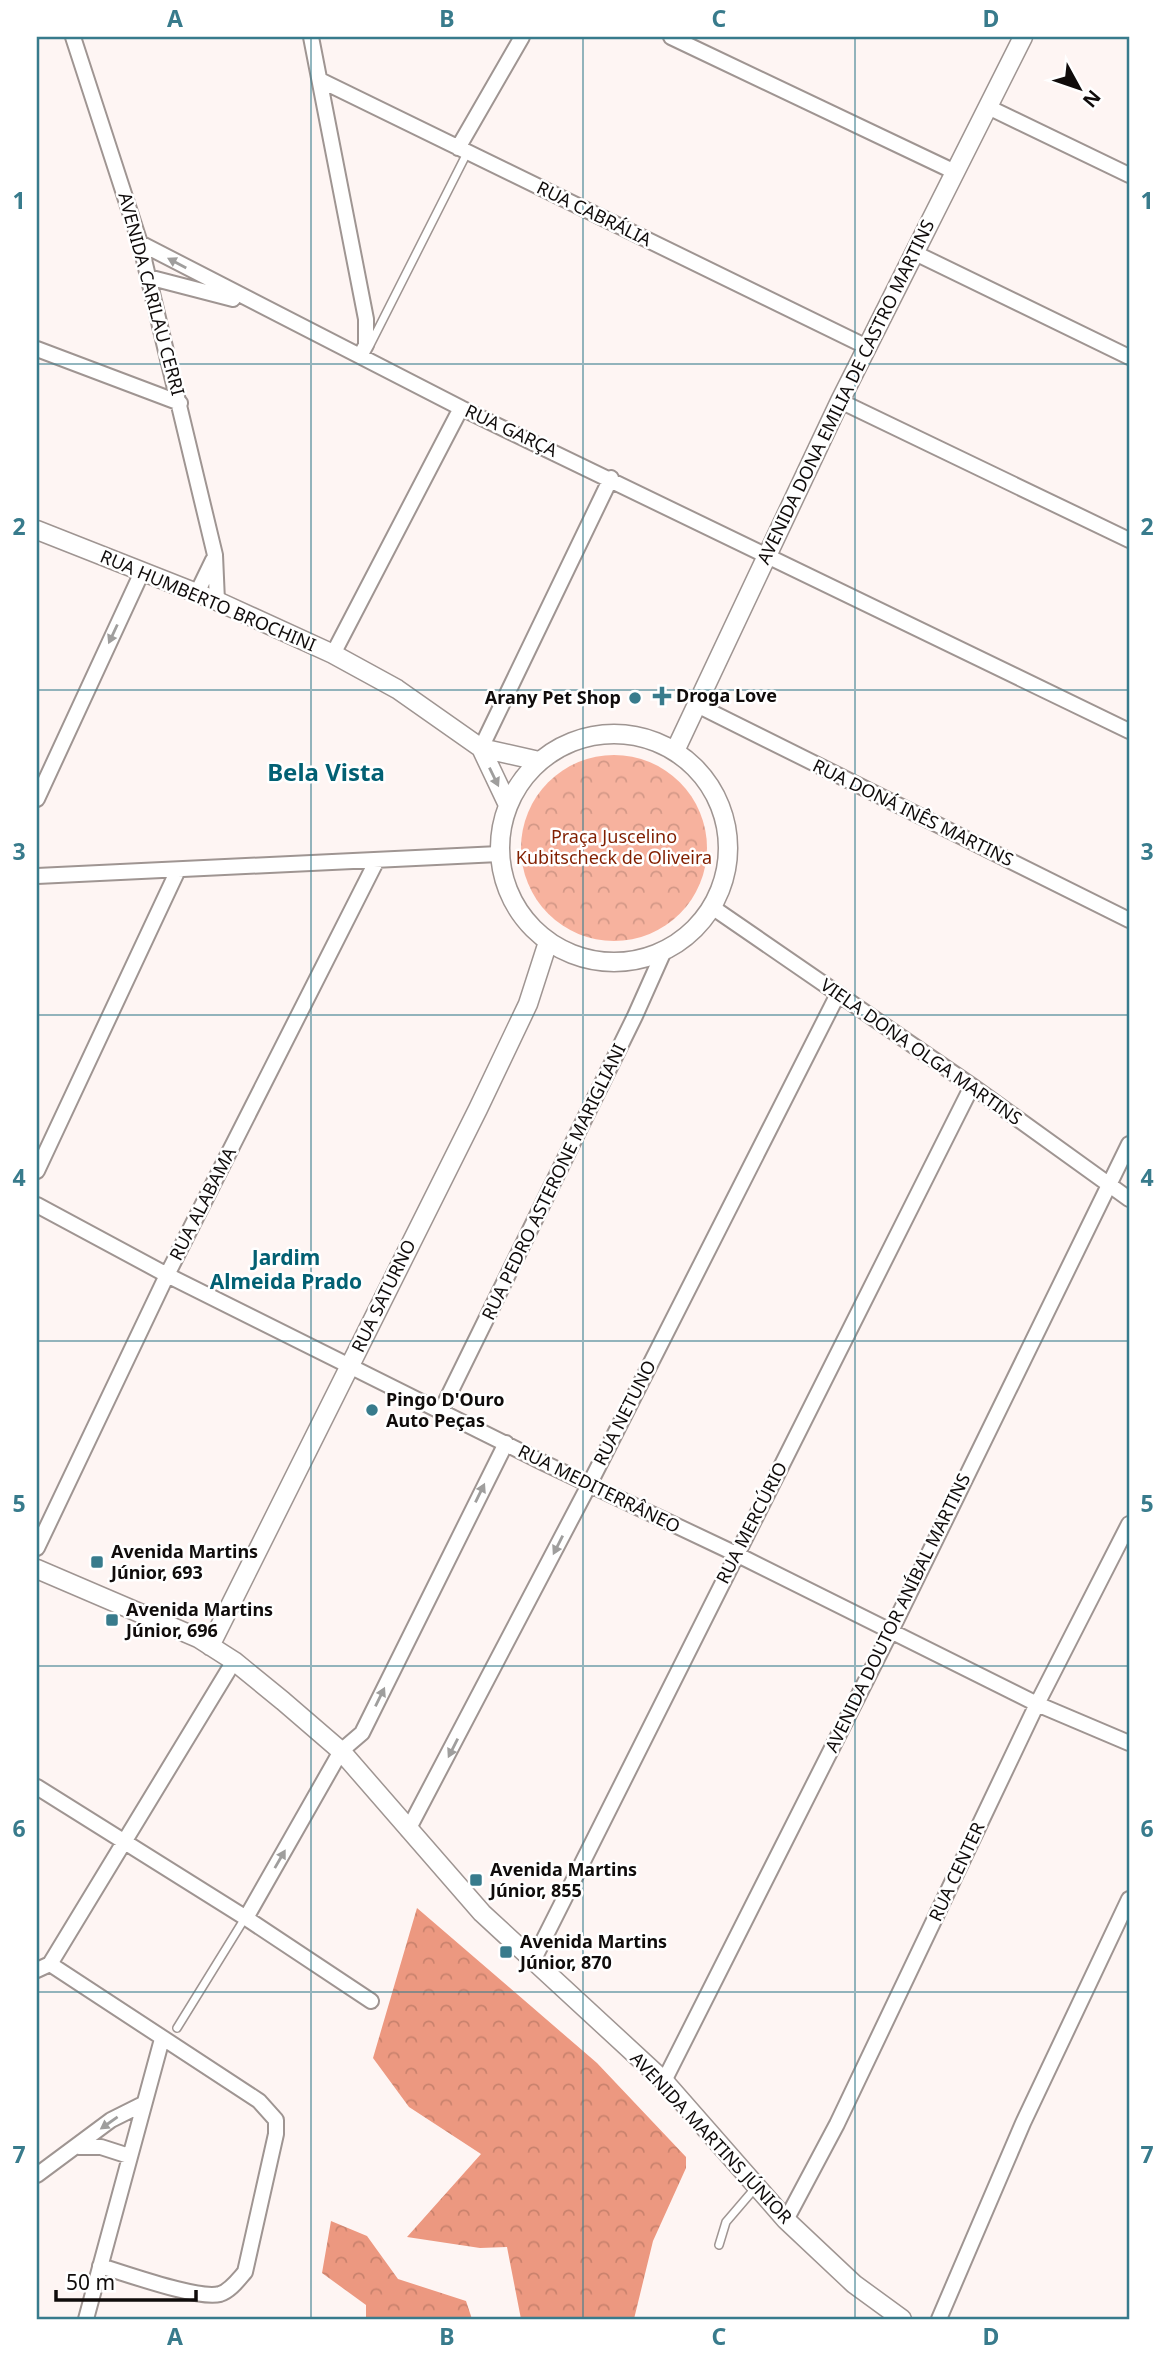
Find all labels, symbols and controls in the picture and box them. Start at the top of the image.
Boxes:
text: A [167,2,183,34]
text: B [439,2,455,34]
text: C [712,2,727,34]
text: D [983,2,999,34]
north arrow [1044,52,1114,122]
text: N [1077,85,1107,113]
street label: RUA CABRÁLIA [533,175,656,251]
text: 1 [12,184,26,216]
text: 1 [1140,184,1154,216]
street label: AVENIDA CARILAU CERRI [113,190,191,398]
street label: AVENIDA DONA EMILIA DE CASTRO MARTINS [751,215,939,568]
one-way arrow [167,257,187,269]
street label: RUA GARÇA [461,398,562,462]
text: 2 [12,510,26,542]
text: 2 [1140,510,1154,542]
street label: RUA HUMBERTO BROCHINI [97,544,320,656]
one-way arrow [107,624,118,645]
place label: Droga Love [676,683,777,707]
place label: Arany Pet Shop [485,685,621,709]
marker: Droga Love [654,688,670,704]
marker: Arany Pet Shop [627,690,643,706]
street label: RUA DONÁ INÊS MARTINS [809,753,1018,871]
district label: Bela Vista [267,755,385,788]
one-way arrow [488,767,499,787]
park label: Praça Juscelino Kubitscheck de Oliveira [516,824,712,869]
text: 3 [12,835,26,867]
text: 3 [1140,835,1154,867]
street label: VIELA DONA OLGA MARTINS [816,972,1027,1130]
street label: RUA PEDRO ASTERONE MARIGLIANI [476,1040,631,1324]
street label: RUA ALABAMA [163,1142,241,1264]
text: 4 [12,1161,26,1193]
text: 4 [1140,1161,1154,1193]
street label: RUA SATURNO [345,1235,421,1356]
district label: Jardim Almeida Prado [210,1243,362,1295]
street label: RUA NETUNO [587,1356,661,1469]
place label: Pingo D'Ouro Auto Peças [386,1387,504,1432]
marker: Pingo D'Ouro Auto Peças [364,1402,380,1418]
street label: RUA MEDITERRÂNEO [514,1438,685,1538]
street label: RUA MERCÚRIO [710,1457,792,1588]
street label: AVENIDA DOUTOR ANÍBAL MARTINS [819,1469,975,1756]
one-way arrow [474,1483,485,1503]
text: 5 [12,1487,26,1519]
text: 5 [1140,1487,1154,1519]
one-way arrow [552,1536,564,1556]
place label: Avenida Martins Júnior, 693 [109,1539,258,1584]
marker: Avenida Martins Júnior, 693 [89,1554,105,1570]
place label: Avenida Martins Júnior, 696 [124,1597,273,1642]
marker: Avenida Martins Júnior, 696 [104,1612,120,1628]
one-way arrow [374,1687,385,1707]
one-way arrow [448,1738,460,1758]
text: 6 [12,1812,26,1844]
text: 6 [1140,1812,1154,1844]
street label: RUA CENTER [923,1818,990,1925]
one-way arrow [274,1849,286,1868]
place label: Avenida Martins Júnior, 855 [488,1857,637,1902]
marker: Avenida Martins Júnior, 855 [468,1872,484,1888]
place label: Avenida Martins Júnior, 870 [518,1929,667,1974]
marker: Avenida Martins Júnior, 870 [498,1944,514,1960]
street label: AVENIDA MARTINS JÚNIOR [626,2046,798,2228]
one-way arrow [100,2116,118,2130]
text: 7 [12,2138,26,2170]
text: 7 [1140,2138,1154,2170]
scale bar [56,2258,196,2302]
text: 50 m [66,2268,115,2296]
text: A [167,2320,183,2352]
text: B [439,2320,455,2352]
text: C [712,2320,727,2352]
text: D [983,2320,999,2352]

